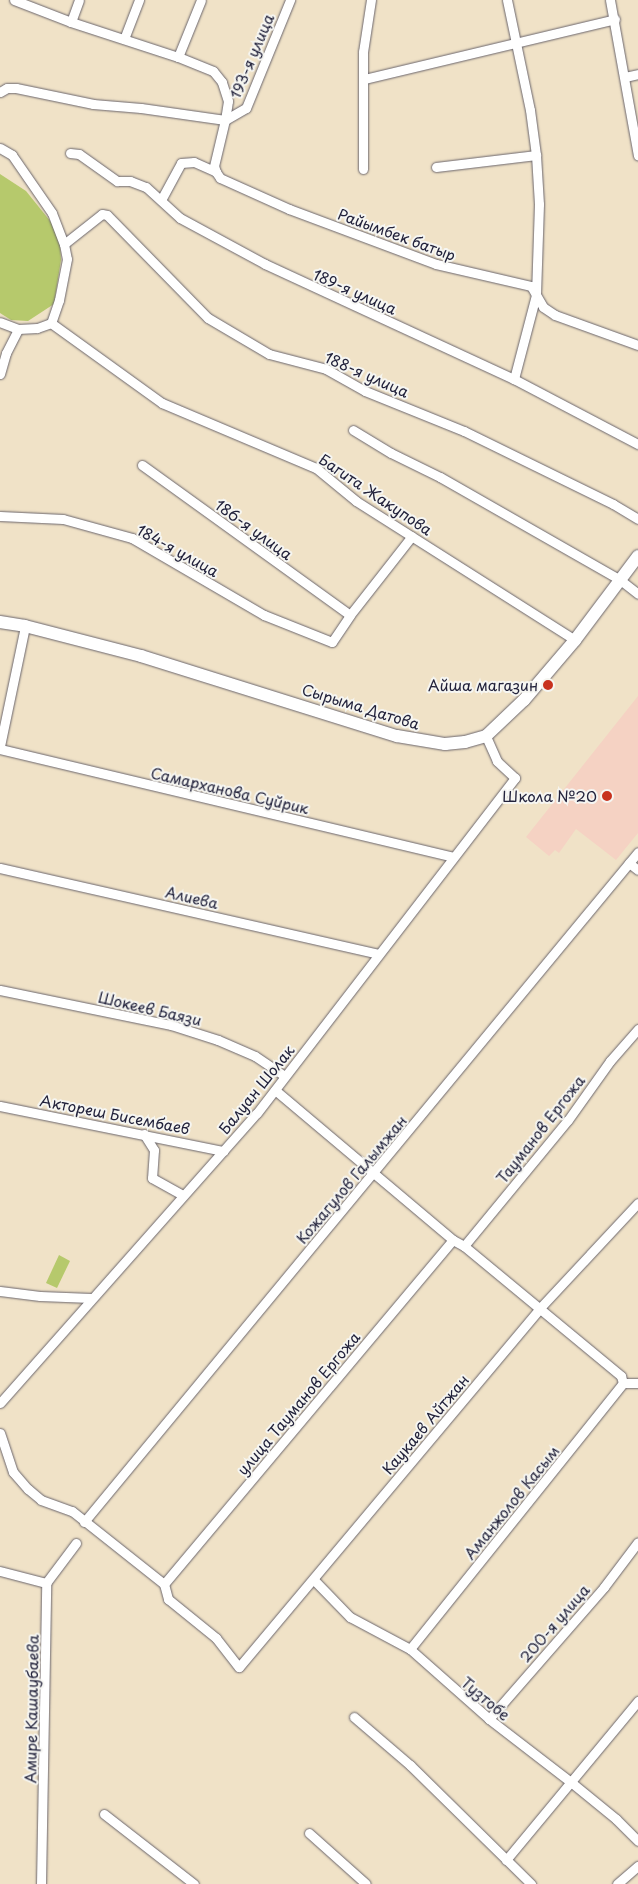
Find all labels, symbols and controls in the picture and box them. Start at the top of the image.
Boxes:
street label: 193-я улица [225,11,277,101]
street label: Райымбек батыр [335,204,459,264]
street label: 189-я улица [310,264,400,318]
street label: 188-я улица [322,347,412,401]
street label: Багита Жакупова [316,449,436,539]
street label: 186-я улица [212,495,296,563]
street label: 184-я улица [134,520,222,580]
place label: Айша магазин [428,676,538,694]
street label: Сырыма Датова [300,679,422,733]
marker: Айша магазин [542,679,554,691]
street label: Самарханова Суйрик [149,763,311,817]
place label: Школа №20 [502,787,597,805]
marker: Школа №20 [601,790,613,802]
street label: Алиева [164,882,220,912]
street label: Шокеев Баязи [96,987,204,1029]
street label: Балуан Шолак [214,1041,298,1137]
street label: Тауманов Ергожа [492,1071,588,1187]
street label: Актореш Бисембаев [38,1091,192,1137]
street label: Кожагулов Галымжан [292,1111,410,1247]
street label: улица Тауманов Ергожа [233,1327,363,1479]
street label: Каукаев Айтжан [378,1370,472,1478]
street label: Аманжолов Касым [460,1442,562,1562]
street label: 200-я улица [515,1580,593,1666]
street label: Амире Кашаубаева [21,1634,41,1784]
street label: Тузтобе [458,1673,514,1723]

